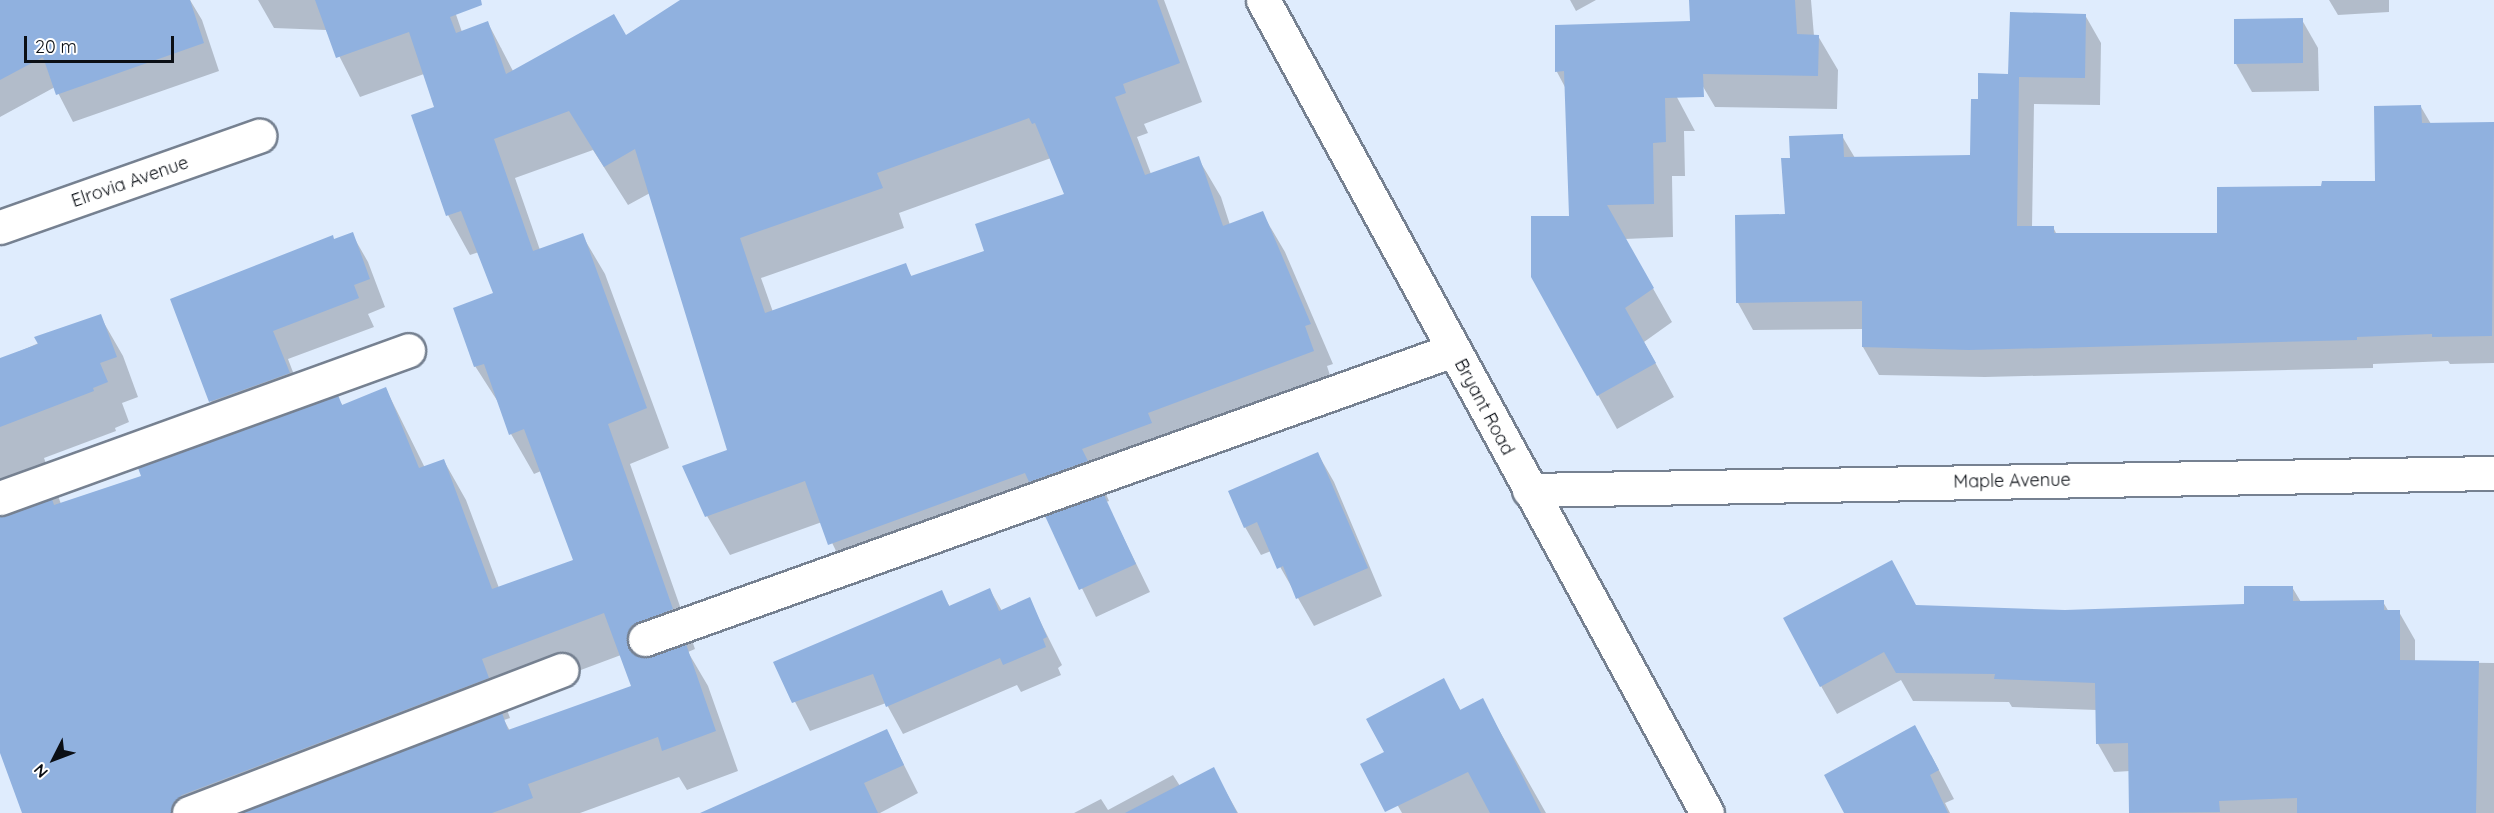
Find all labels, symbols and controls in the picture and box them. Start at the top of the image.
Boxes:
scale bar [27,24,177,62]
text: 20 m [35,35,77,58]
street label: Elrovia Avenue [69,152,191,212]
street label: Bryant Road [1450,355,1518,459]
street label: Maple Avenue [1953,469,2071,493]
north arrow [24,729,84,789]
text: N [29,760,52,782]

